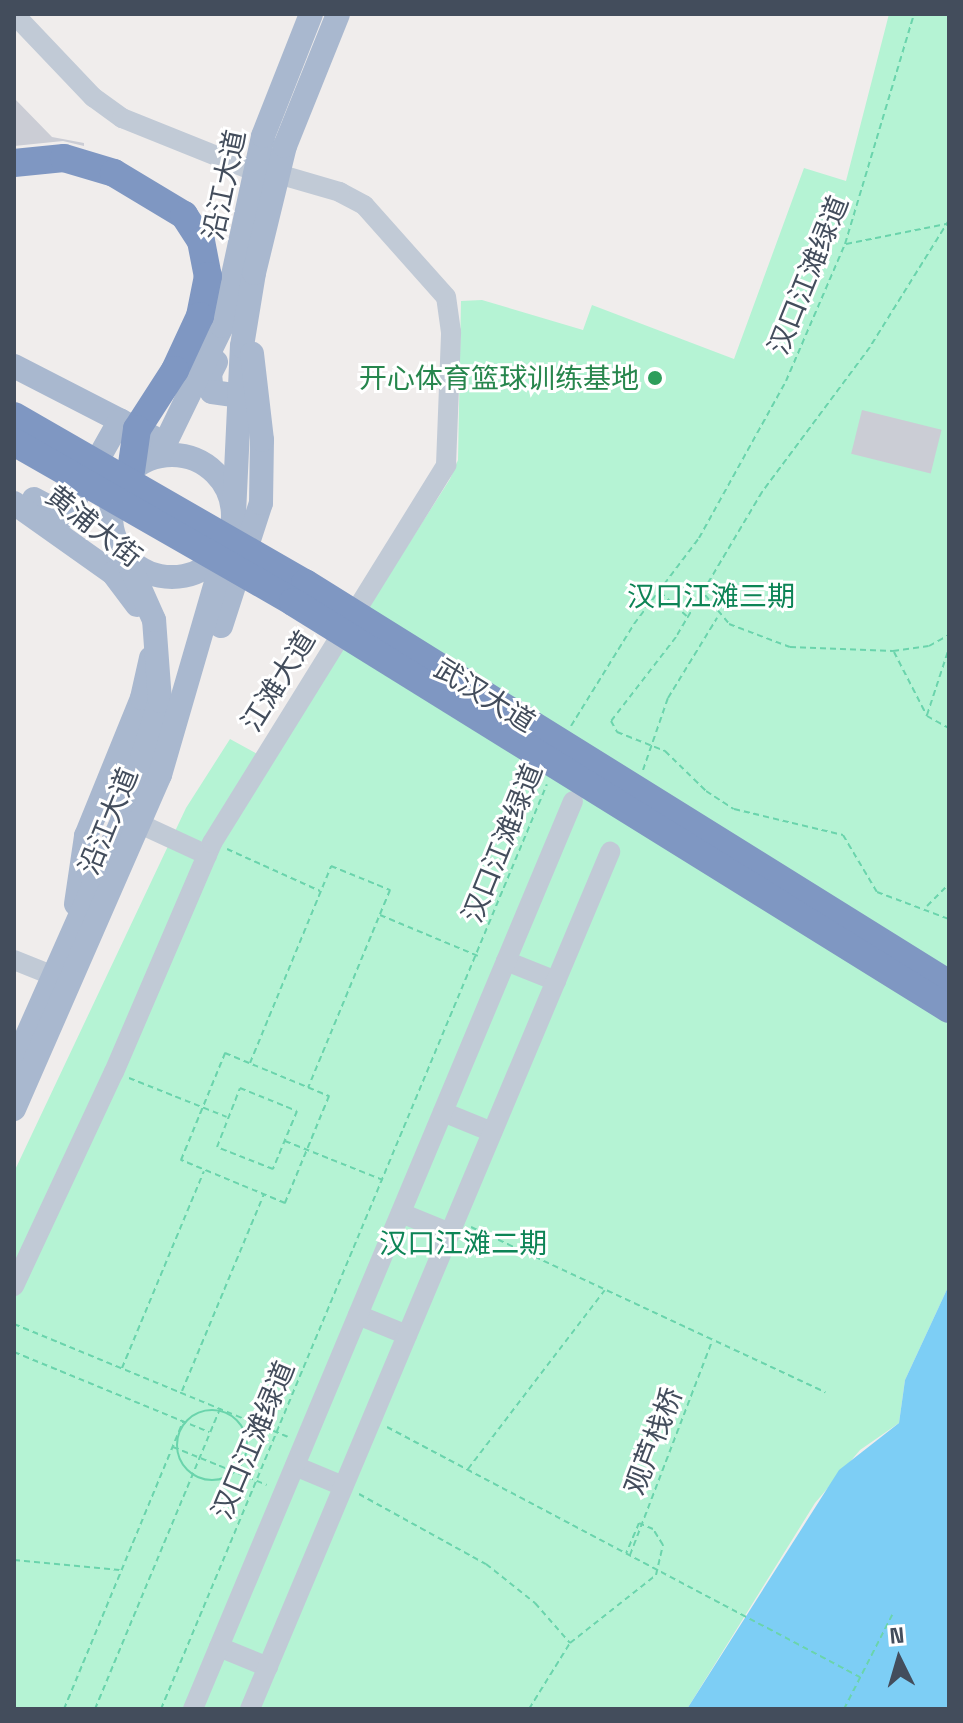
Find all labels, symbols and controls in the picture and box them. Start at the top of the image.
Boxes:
street label: 沿江大道 [196,127,252,243]
street label: 汉口江滩绿道 [761,191,855,359]
place label: 开心体育篮球训练基地 [359,361,639,395]
marker: 开心体育篮球训练基地 [646,369,664,387]
street label: 黄浦大街 [40,478,148,574]
park label: 汉口江滩三期 [627,579,795,613]
street label: 江滩大道 [234,625,322,737]
street label: 武汉大道 [429,651,541,739]
street label: 汉口江滩绿道 [455,759,549,927]
street label: 沿江大道 [71,763,145,879]
park label: 汉口江滩二期 [379,1226,547,1260]
street label: 汉口江滩绿道 [205,1356,301,1524]
street label: 观芦栈桥 [617,1383,689,1499]
north arrow [859,1619,939,1699]
text: N [888,1621,905,1650]

